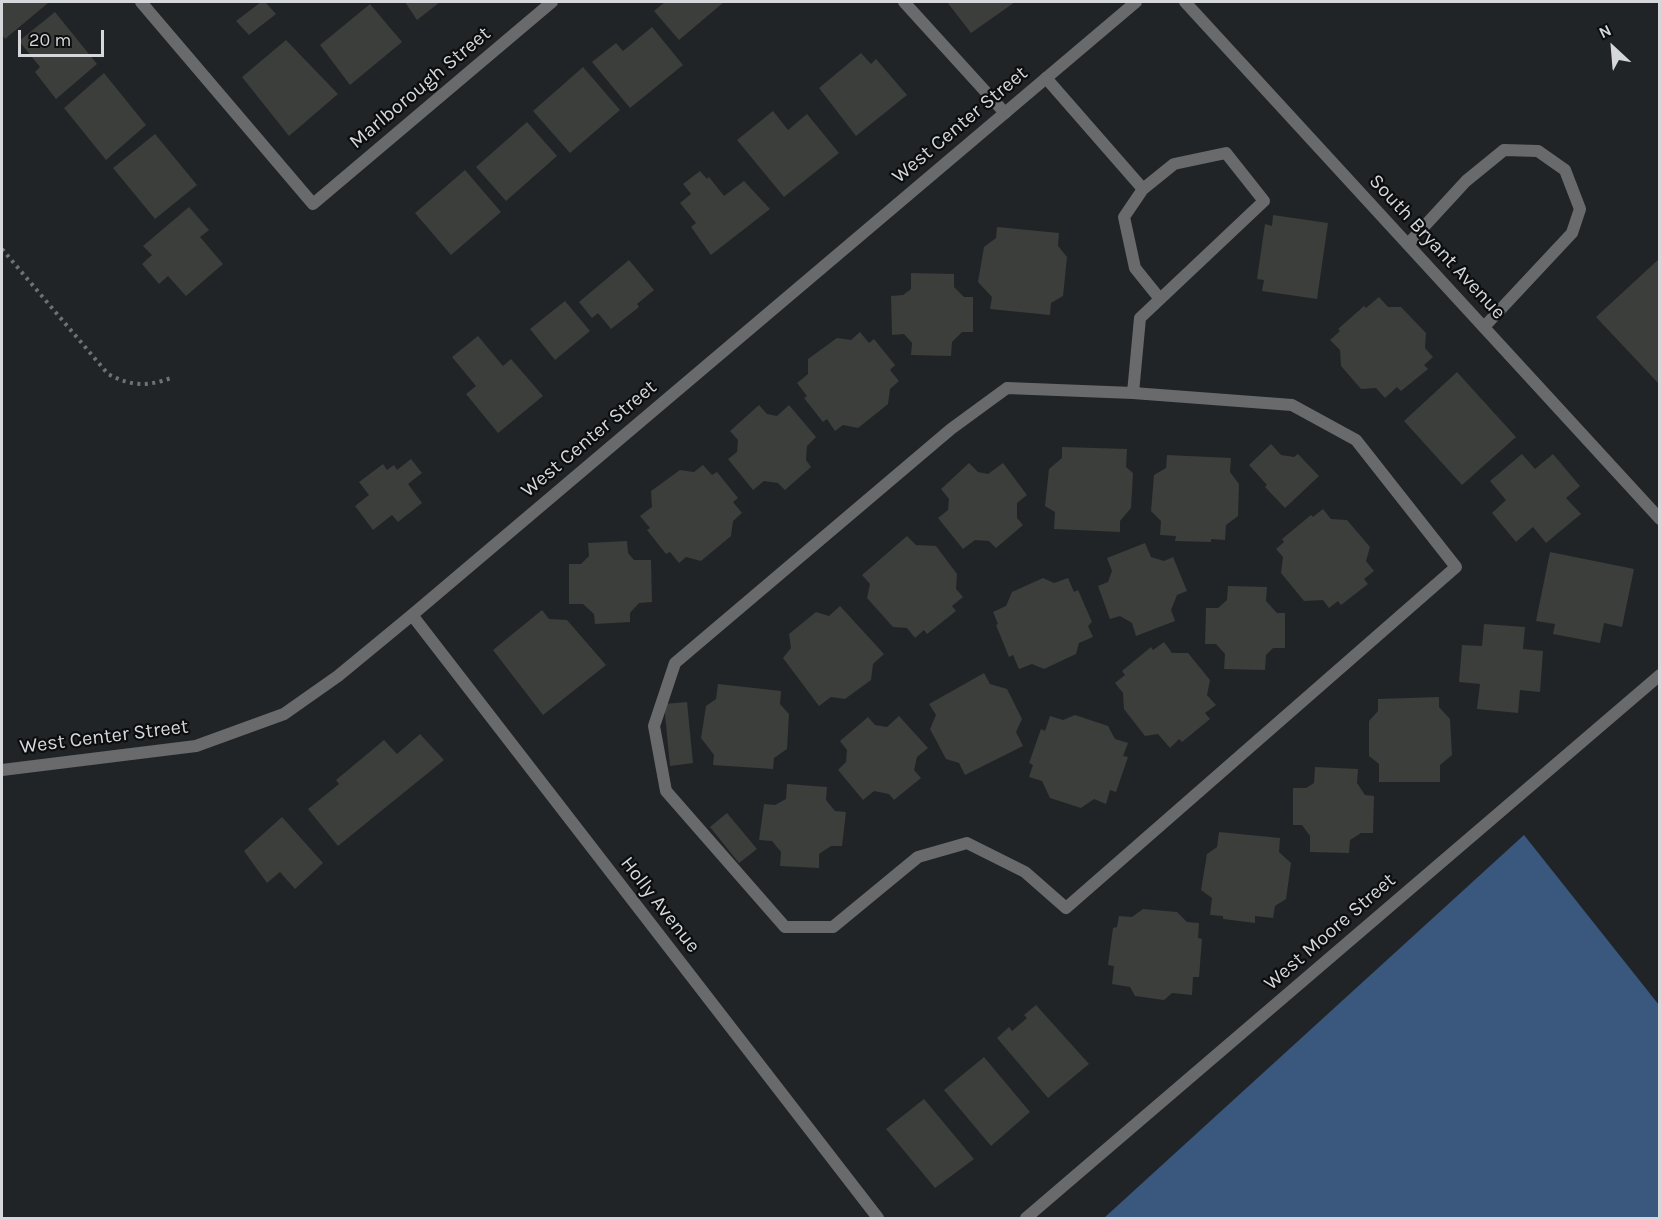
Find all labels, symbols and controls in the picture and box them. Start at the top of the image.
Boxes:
scale bar [21,18,106,56]
north arrow [1583,18,1643,78]
text: N [1596,20,1614,42]
street label: Marlborough Street [345,22,495,154]
text: 20 m [29,29,71,51]
street label: West Center Street [887,61,1033,189]
street label: South Bryant Avenue [1364,169,1510,325]
street label: West Center Street [516,375,662,503]
street label: West Center Street [18,715,190,759]
street label: Holly Avenue [615,852,705,958]
street label: West Moore Street [1259,868,1401,996]

